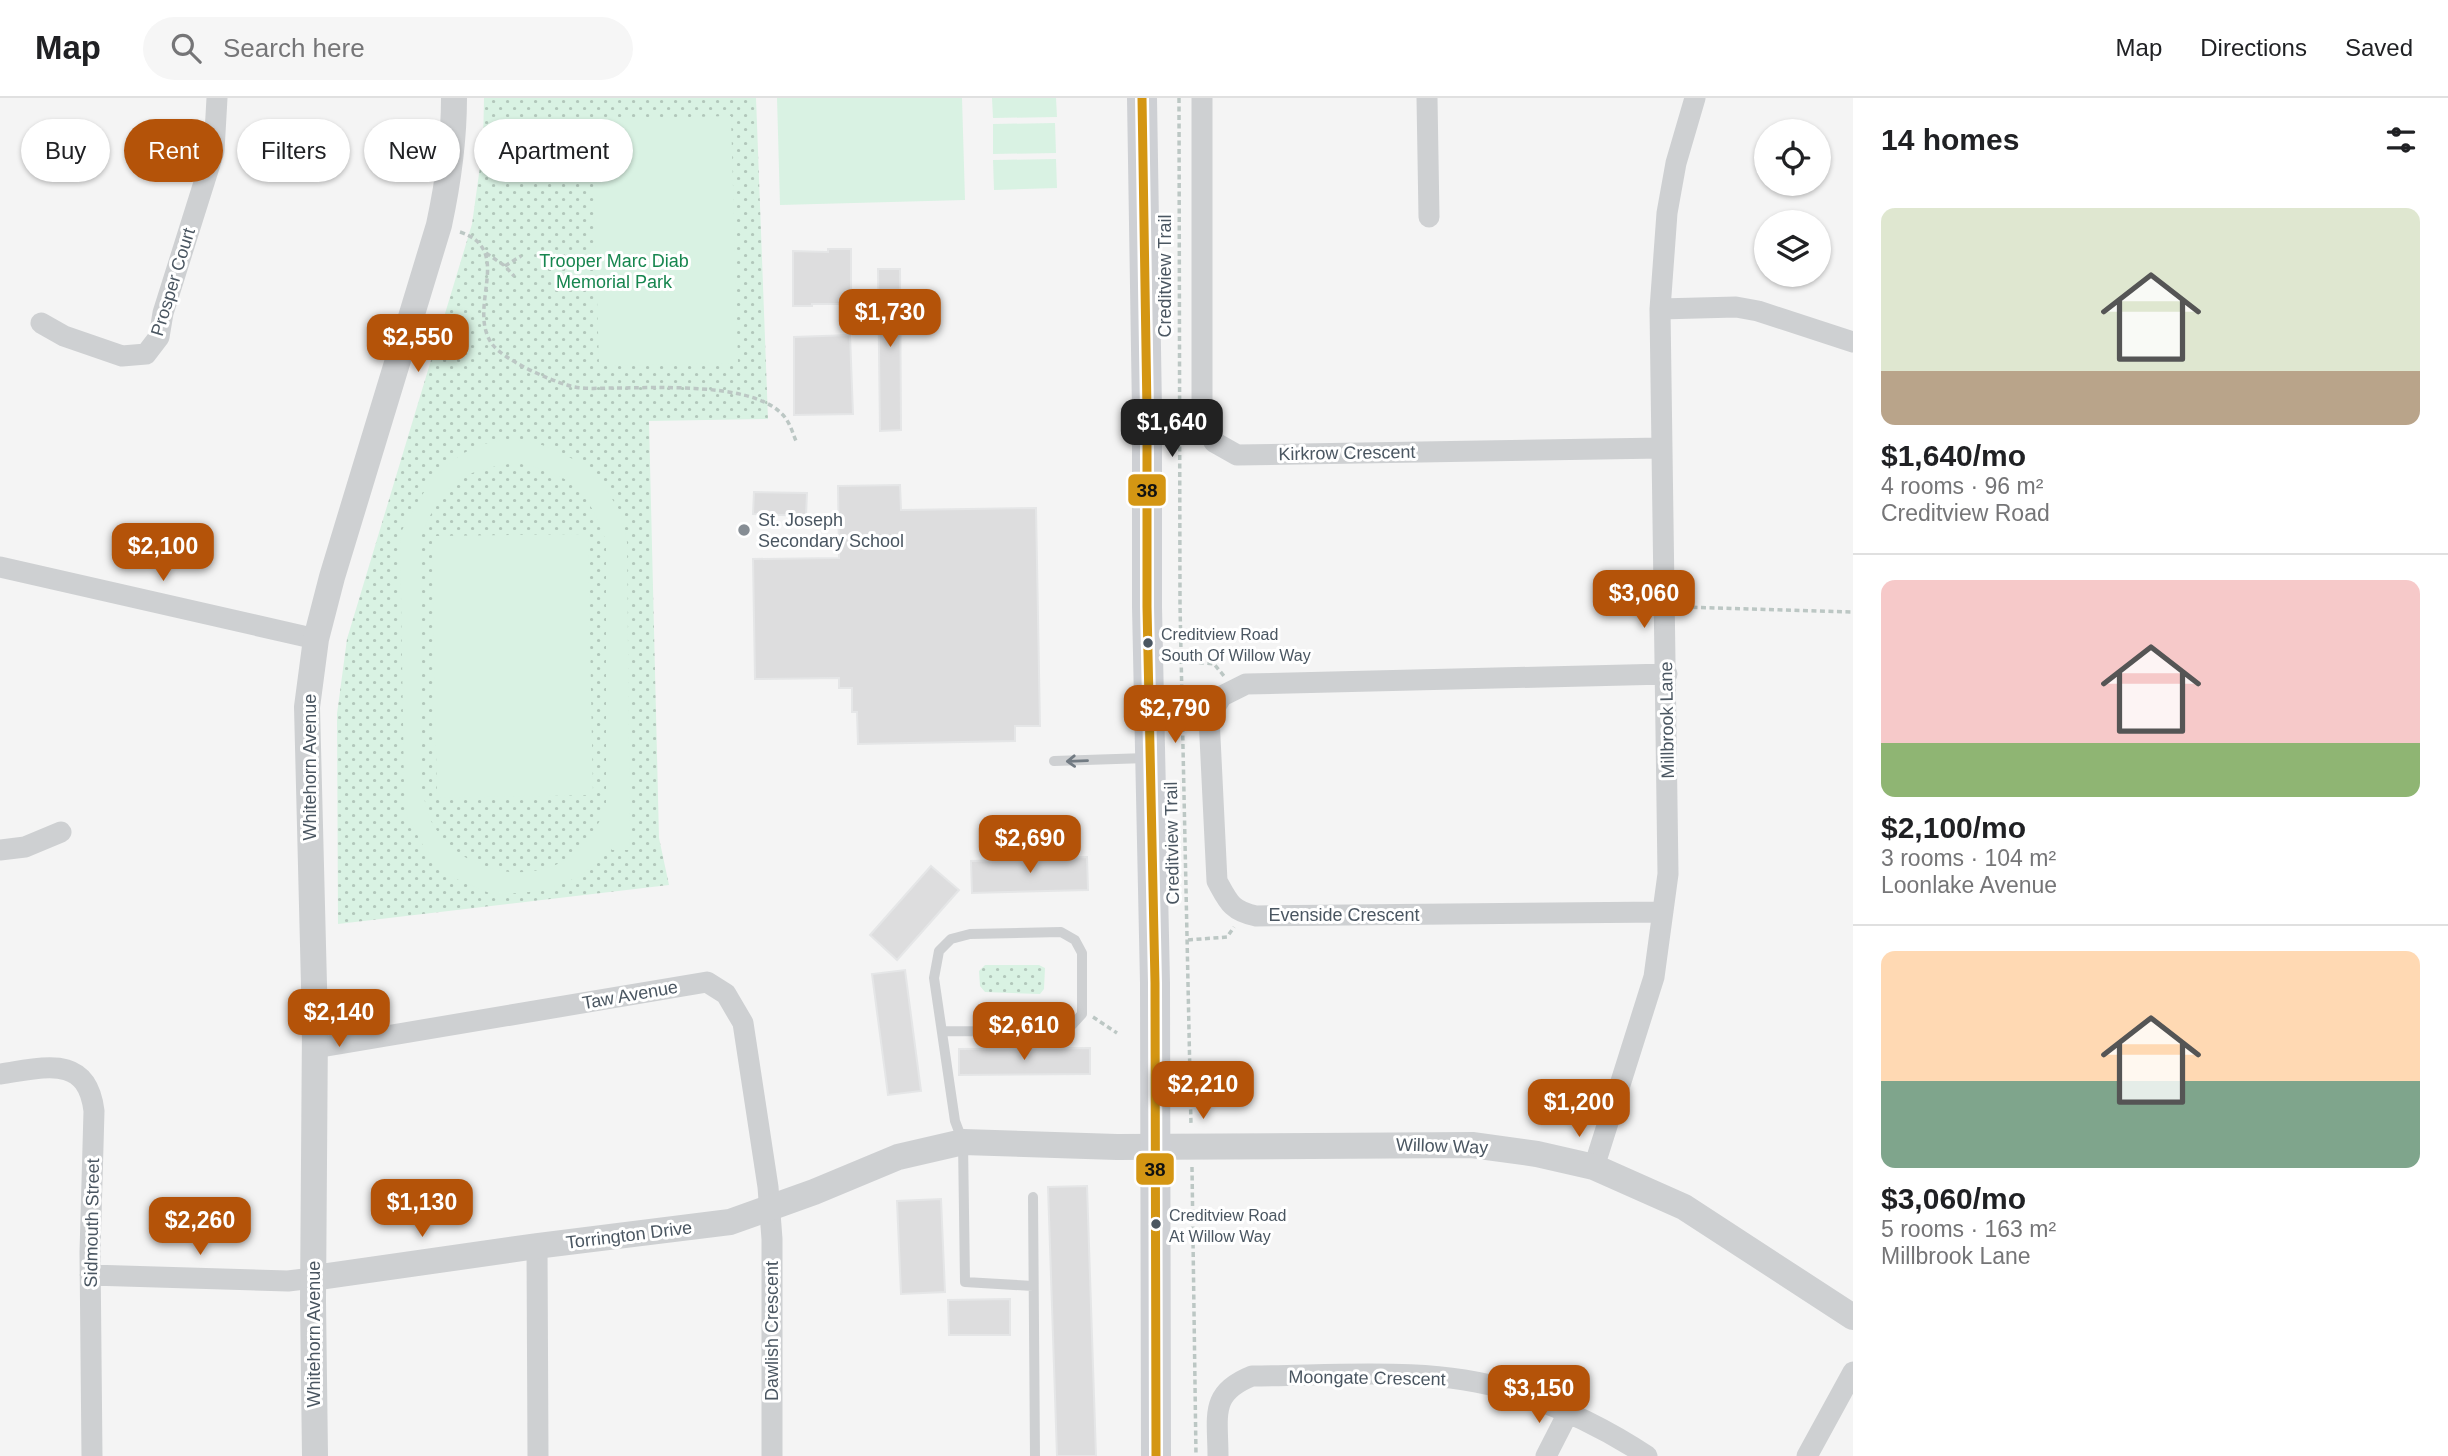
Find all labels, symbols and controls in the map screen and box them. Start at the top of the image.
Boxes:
search box [143,17,633,80]
text: Map [35,29,101,66]
icon: search [167,29,205,67]
text: Search here [223,33,365,63]
text: Map [2116,34,2162,61]
text: Directions [2200,34,2307,61]
text: Saved [2345,34,2413,61]
chip: Buy [21,119,110,182]
chip: Rent [124,119,223,182]
chip: Filters [237,119,350,182]
chip: New [364,119,460,182]
chip: Apartment [474,119,633,182]
map controls [1754,119,1831,287]
button: locate [1754,119,1831,196]
icon: filters [2382,121,2420,159]
text: 14 homes [1881,123,2019,156]
button: layers [1754,210,1831,287]
street label: Creditview Trail [1155,214,1175,338]
street label: Prosper Court [147,226,199,338]
park label: Trooper Marc Diab Memorial Park [539,251,689,292]
icon: home [2088,254,2214,380]
pin: $1,730 [833,289,947,349]
text: $1,730 [855,299,925,325]
pin: $2,550 [361,314,475,374]
text: $2,550 [383,324,453,350]
pin: $1,640 [1115,400,1229,459]
text: $1,640 [1137,409,1207,435]
text: $1,640/mo [1881,439,2026,472]
street label: Kirkrow Crescent [1278,442,1416,464]
line badge: 38 [1127,473,1167,507]
text: 4 rooms · 96 m² [1881,473,2043,499]
text: 38 [1136,480,1158,501]
text: Creditview Road [1881,500,2050,526]
place label: St. Joseph Secondary School [758,510,904,551]
marker: St. Joseph Secondary School [736,522,752,538]
pin: $2,100 [106,524,220,583]
text: $2,100 [128,533,198,559]
pin: $3,060 [1587,570,1701,630]
text: $3,060 [1609,580,1679,606]
place label: Creditview Road South Of Willow Way [1161,626,1311,664]
icon: home [2088,626,2214,752]
marker: Creditview Road South Of Willow Way [1141,636,1155,650]
street label: Millbrook Lane [1656,661,1678,779]
pin: $2,790 [1118,686,1232,745]
street label: Whitehorn Avenue [300,694,320,840]
text: $2,790 [1140,695,1210,721]
one-way arrow [1066,754,1089,767]
street label: Creditview Trail [1161,781,1183,905]
text: $2,100/mo [1881,811,2026,844]
pin: $2,690 [973,816,1087,875]
text: $2,690 [995,825,1065,851]
text: 3 rooms · 104 m² [1881,845,2056,871]
text: Loonlake Avenue [1881,872,2057,898]
street label: Evenside Crescent [1268,905,1420,925]
street label: Taw Avenue [581,977,679,1013]
pin: $2,140 [282,990,396,1049]
icon: home [2088,997,2214,1123]
text: $2,140 [304,999,374,1025]
pin: $2,610 [967,1002,1081,1062]
text: $2,610 [989,1012,1059,1038]
pin: $2,210 [1146,1062,1260,1121]
text: $2,210 [1168,1071,1238,1097]
pin: $1,200 [1522,1080,1636,1139]
text: $1,200 [1544,1089,1614,1115]
street label: Willow Way [1396,1134,1488,1158]
line badge: 38 [1135,1152,1175,1186]
street label: Sidmouth Street [81,1158,103,1288]
text: 38 [1144,1159,1166,1180]
pin: $1,130 [365,1180,479,1239]
text: $3,060/mo [1881,1182,2026,1215]
text: $1,130 [387,1189,457,1215]
pin: $2,260 [143,1198,257,1257]
text: $2,260 [165,1207,235,1233]
place label: Creditview Road At Willow Way [1169,1207,1286,1245]
text: 5 rooms · 163 m² [1881,1216,2056,1242]
street label: Torrington Drive [565,1217,693,1253]
marker: Creditview Road At Willow Way [1149,1217,1163,1231]
text: Millbrook Lane [1881,1243,2031,1269]
street label: Whitehorn Avenue [304,1261,324,1407]
street label: Dawlish Crescent [762,1261,782,1401]
pin: $3,150 [1482,1366,1596,1425]
street label: Moongate Crescent [1288,1367,1446,1389]
text: $3,150 [1504,1375,1574,1401]

